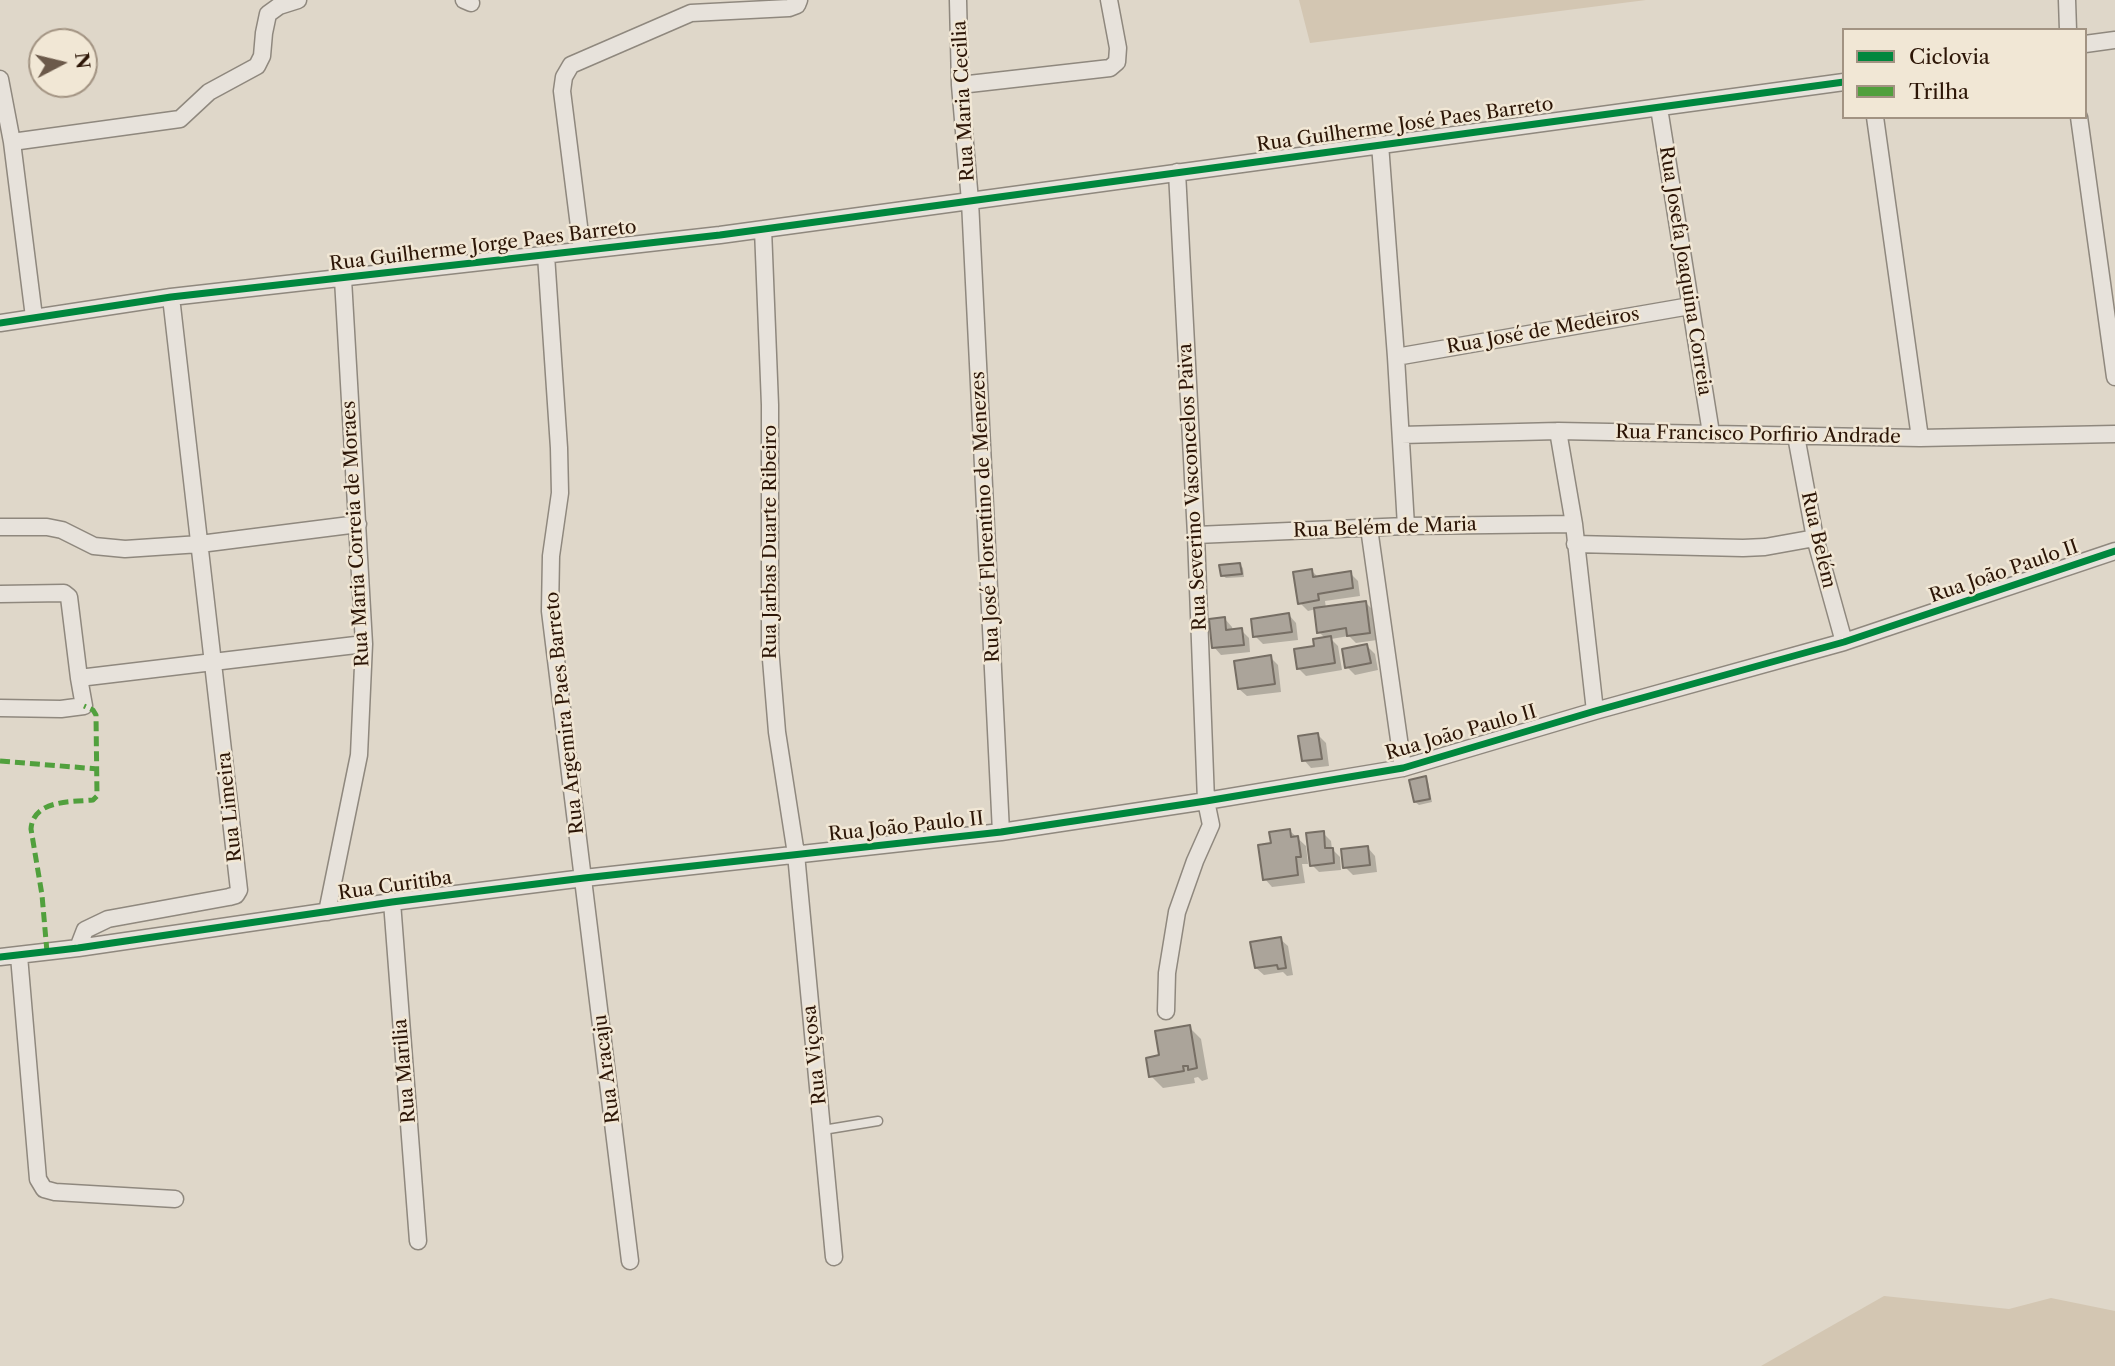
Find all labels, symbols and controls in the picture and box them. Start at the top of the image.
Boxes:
street label: Rua Maria Cecilia [948,20,980,182]
north arrow [28,28,98,98]
legend [1842,28,2087,119]
text: Ciclovia [1909,44,1990,69]
text: N [70,51,95,70]
text: Trilha [1909,79,1969,104]
street label: Rua Guilherme José Paes Barreto [1255,93,1555,157]
street label: Rua Josefa Joaquina Correia [1654,145,1716,397]
street label: Rua Guilherme Jorge Paes Barreto [328,216,638,276]
street label: Rua José de Medeiros [1445,303,1641,359]
street label: Rua Severino Vasconcelos Paiva [1174,343,1212,631]
street label: Rua José Florentino de Menezes [967,371,1005,663]
street label: Rua Maria Correia de Moraes [338,400,374,668]
street label: Rua Francisco Porfirio Andrade [1615,421,1901,449]
street label: Rua Jarbas Duarte Ribeiro [760,425,782,659]
street label: Rua Belém [1796,489,1840,591]
street label: Rua Belém de Maria [1293,513,1477,543]
street label: Rua João Paulo II [1926,536,2082,608]
street label: Rua Argemira Paes Barreto [541,590,589,836]
street label: Rua João Paulo II [1383,701,1539,765]
street label: Rua Limeira [213,751,247,863]
street label: Rua João Paulo II [827,807,985,847]
street label: Rua Curitiba [337,867,453,905]
street label: Rua Viçosa [798,1004,832,1106]
street label: Rua Aracaju [589,1013,625,1125]
street label: Rua Marilia [389,1018,421,1124]

